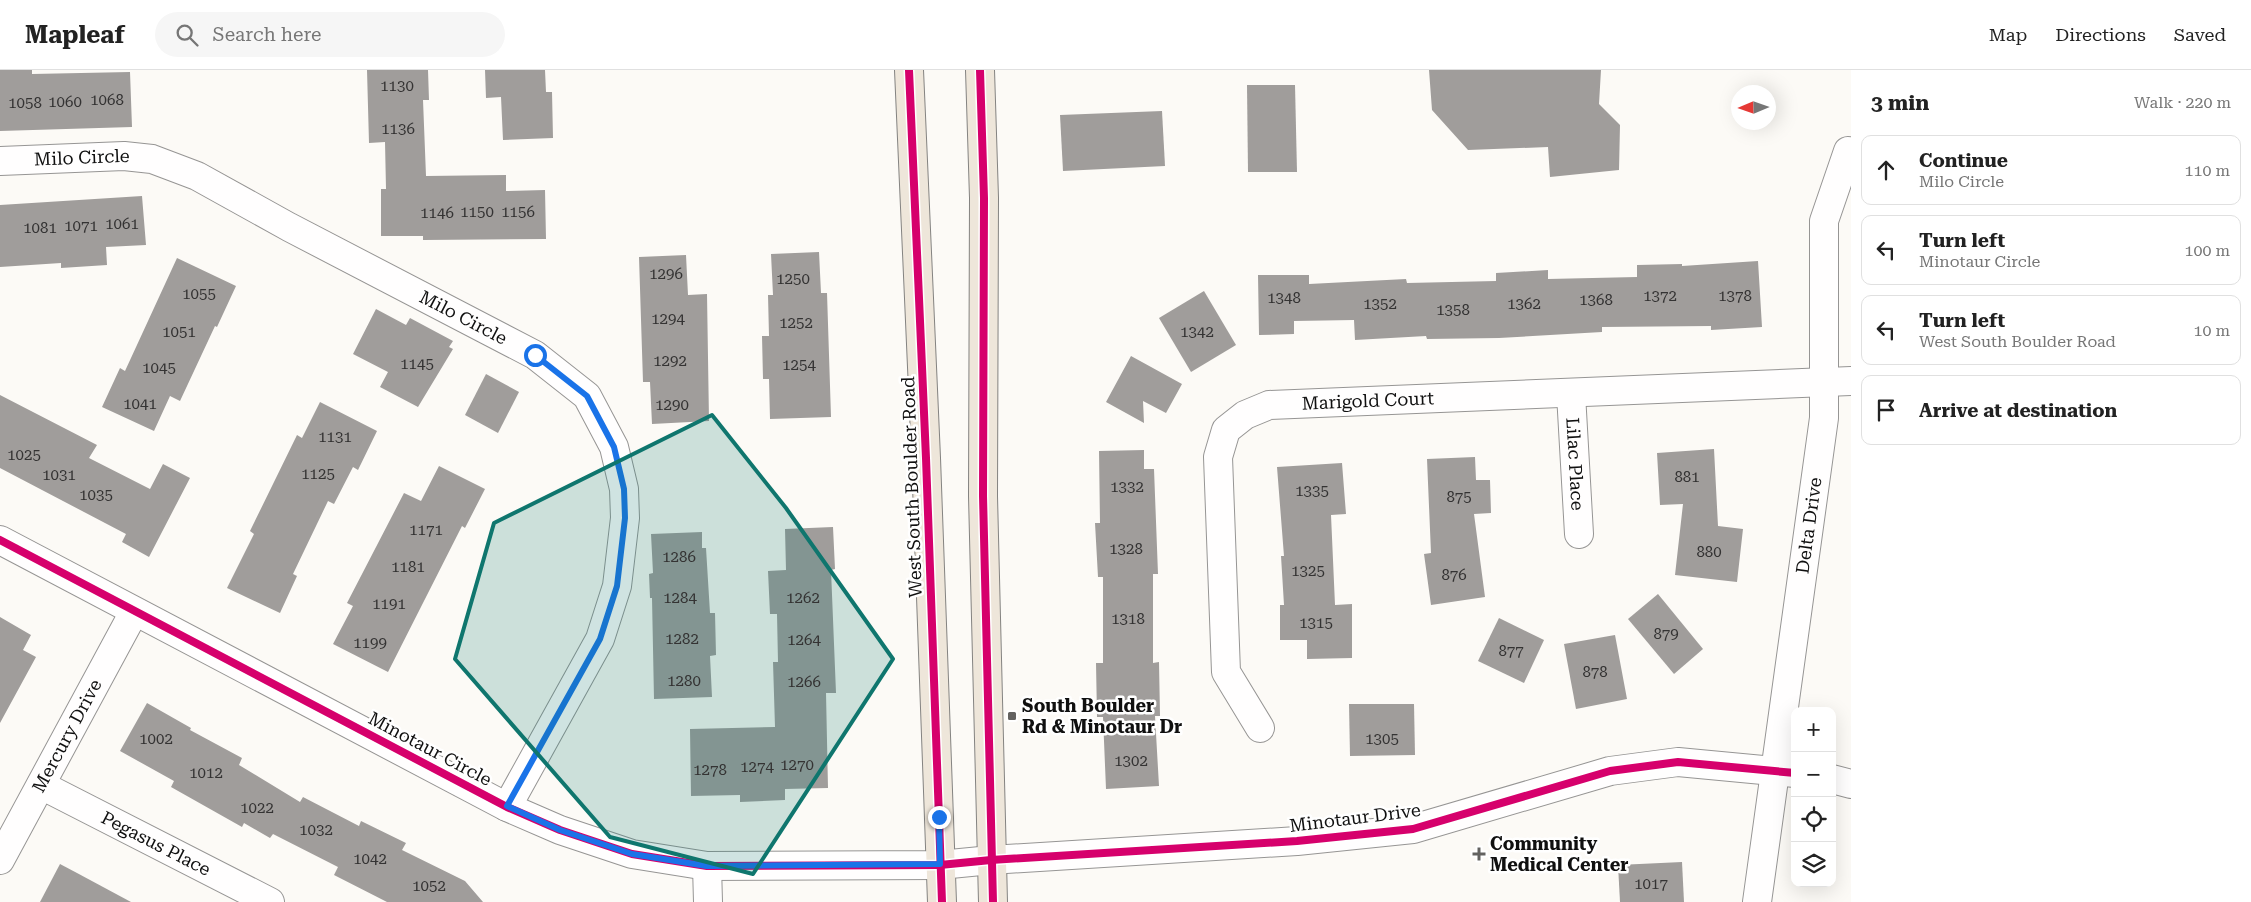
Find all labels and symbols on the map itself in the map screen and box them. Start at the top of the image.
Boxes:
house number: 1130 [380,77,414,95]
north arrow [1731,85,1776,130]
house number: 1068 [90,91,124,109]
house number: 1060 [48,93,82,111]
house number: 1058 [8,94,42,112]
house number: 1136 [381,120,415,138]
street label: Milo Circle [34,145,131,170]
house number: 1150 [460,203,494,221]
house number: 1156 [501,203,535,221]
house number: 1146 [420,204,454,222]
house number: 1061 [105,215,139,233]
house number: 1071 [64,217,98,235]
house number: 1081 [23,219,57,237]
house number: 1296 [649,265,683,283]
house number: 1250 [776,270,810,288]
house number: 1055 [182,285,216,303]
street label: Milo Circle [416,286,511,349]
house number: 1372 [1643,287,1677,305]
house number: 1378 [1718,287,1752,305]
house number: 1348 [1267,289,1301,307]
house number: 1368 [1579,291,1613,309]
house number: 1352 [1363,295,1397,313]
house number: 1362 [1507,295,1541,313]
house number: 1358 [1436,301,1470,319]
house number: 1294 [651,310,685,328]
house number: 1252 [779,314,813,332]
house number: 1051 [162,323,196,341]
house number: 1342 [1180,323,1214,341]
route start [524,344,547,367]
house number: 1292 [653,352,687,370]
house number: 1145 [400,355,434,373]
house number: 1254 [782,356,816,374]
house number: 1045 [142,359,176,377]
street label: West South Boulder Road [897,376,926,598]
street label: Marigold Court [1301,387,1435,414]
house number: 1041 [123,395,157,413]
house number: 1290 [655,396,689,414]
street label: Lilac Place [1562,417,1589,511]
house number: 1131 [318,428,352,446]
house number: 1025 [7,446,41,464]
house number: 1125 [301,465,335,483]
house number: 1031 [42,466,76,484]
house number: 881 [1674,468,1700,486]
street label: Delta Drive [1792,476,1826,575]
house number: 1332 [1110,478,1144,496]
house number: 1335 [1295,482,1329,500]
house number: 1035 [79,486,113,504]
house number: 875 [1446,488,1472,506]
house number: 1171 [409,521,443,539]
house number: 1328 [1109,540,1143,558]
house number: 880 [1696,543,1722,561]
house number: 1286 [662,548,696,566]
house number: 1181 [391,558,425,576]
house number: 1325 [1291,562,1325,580]
house number: 876 [1441,566,1467,584]
house number: 1284 [663,589,697,607]
house number: 1262 [786,589,820,607]
house number: 1191 [372,595,406,613]
house number: 1318 [1111,610,1145,628]
house number: 1315 [1299,614,1333,632]
house number: 879 [1653,625,1679,643]
house number: 1282 [665,630,699,648]
house number: 1264 [787,631,821,649]
house number: 1199 [353,634,387,652]
house number: 877 [1498,642,1524,660]
house number: 878 [1582,663,1608,681]
house number: 1280 [667,672,701,690]
house number: 1266 [787,673,821,691]
street label: Mercury Drive [28,675,106,796]
place label: South Boulder Rd & Minotaur Dr [1022,695,1182,737]
street label: Minotaur Circle [365,707,496,790]
marker: South Boulder Rd & Minotaur Dr [1006,710,1018,722]
house number: 1002 [139,730,173,748]
house number: 1305 [1365,730,1399,748]
house number: 1302 [1114,752,1148,770]
house number: 1270 [780,756,814,774]
house number: 1274 [740,758,774,776]
house number: 1278 [693,761,727,779]
house number: 1012 [189,764,223,782]
house number: 1022 [240,799,274,817]
street label: Minotaur Drive [1288,799,1422,836]
route end [928,806,951,829]
street label: Pegasus Place [98,807,214,880]
house number: 1032 [299,821,333,839]
place label: Community Medical Center [1490,833,1629,875]
marker: Community Medical Center [1472,847,1486,861]
house number: 1042 [353,850,387,868]
house number: 1017 [1634,875,1668,893]
house number: 1052 [412,877,446,895]

